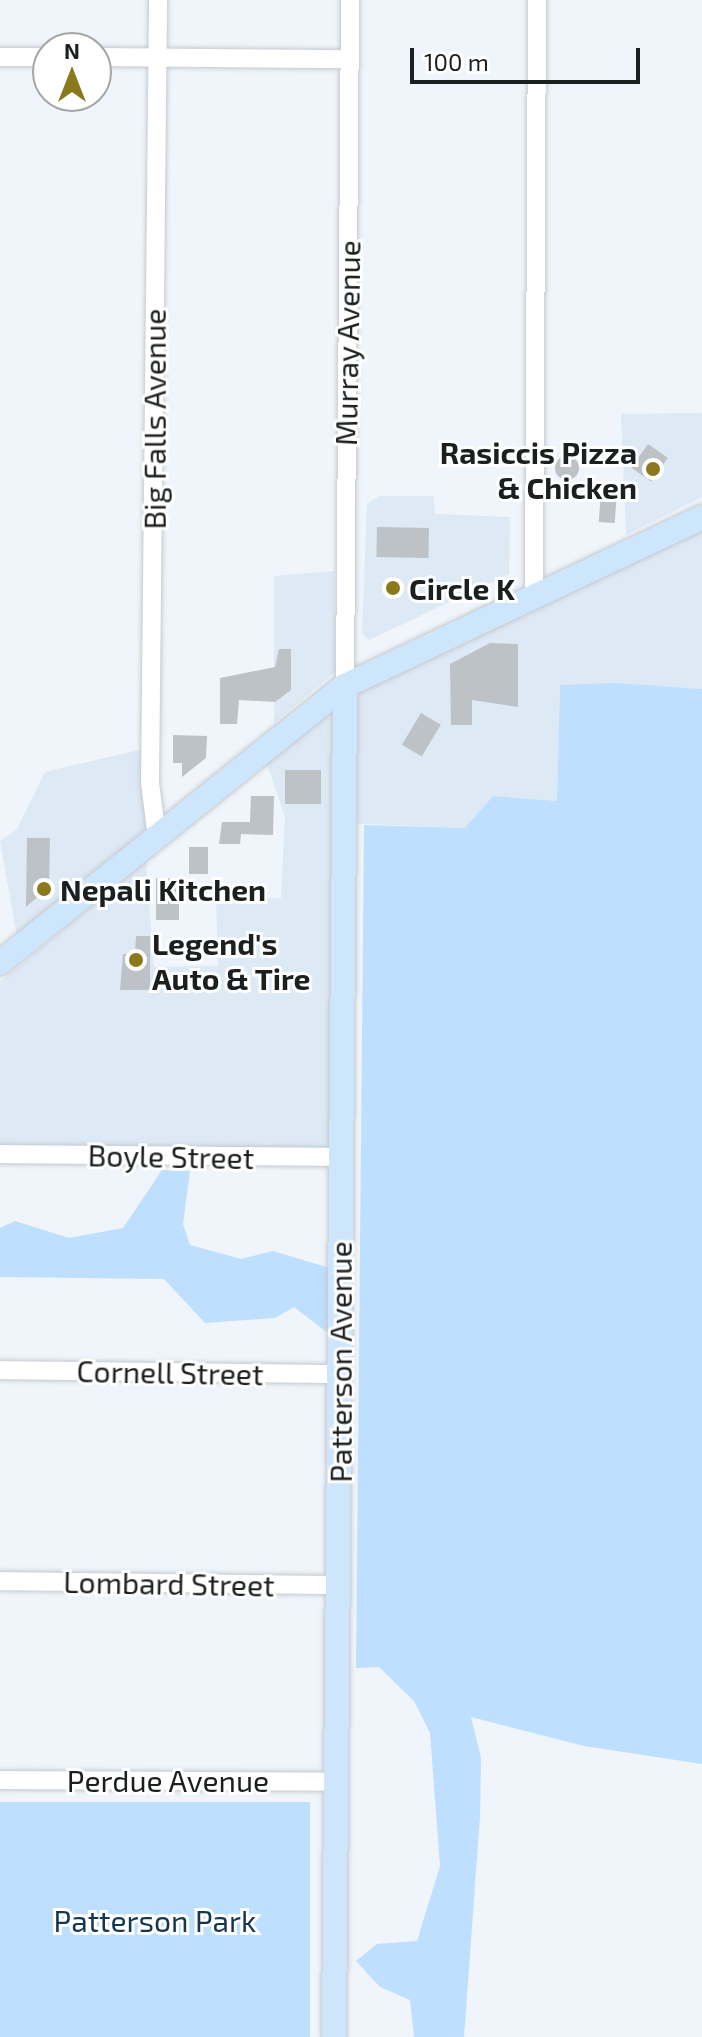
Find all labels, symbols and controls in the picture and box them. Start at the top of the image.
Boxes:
north arrow [32,32,112,112]
scale bar [414,32,644,82]
text: N [64,37,80,63]
text: 100 m [424,47,489,76]
street label: Murray Avenue [327,239,367,447]
street label: Big Falls Avenue [136,308,172,530]
place label: Rasiccis Pizza & Chicken [440,434,637,504]
marker: Rasiccis Pizza & Chicken [644,460,662,478]
place label: Circle K [409,570,515,606]
marker: Circle K [384,579,402,597]
place label: Nepali Kitchen [60,871,266,907]
marker: Nepali Kitchen [35,880,53,898]
place label: Legend's Auto & Tire [152,925,311,996]
marker: Legend's Auto & Tire [127,951,145,969]
street label: Boyle Street [87,1137,255,1175]
street label: Patterson Avenue [322,1241,358,1483]
street label: Cornell Street [76,1352,264,1392]
street label: Lombard Street [63,1563,275,1603]
street label: Perdue Avenue [67,1762,269,1798]
park label: Patterson Park [54,1902,256,1938]

